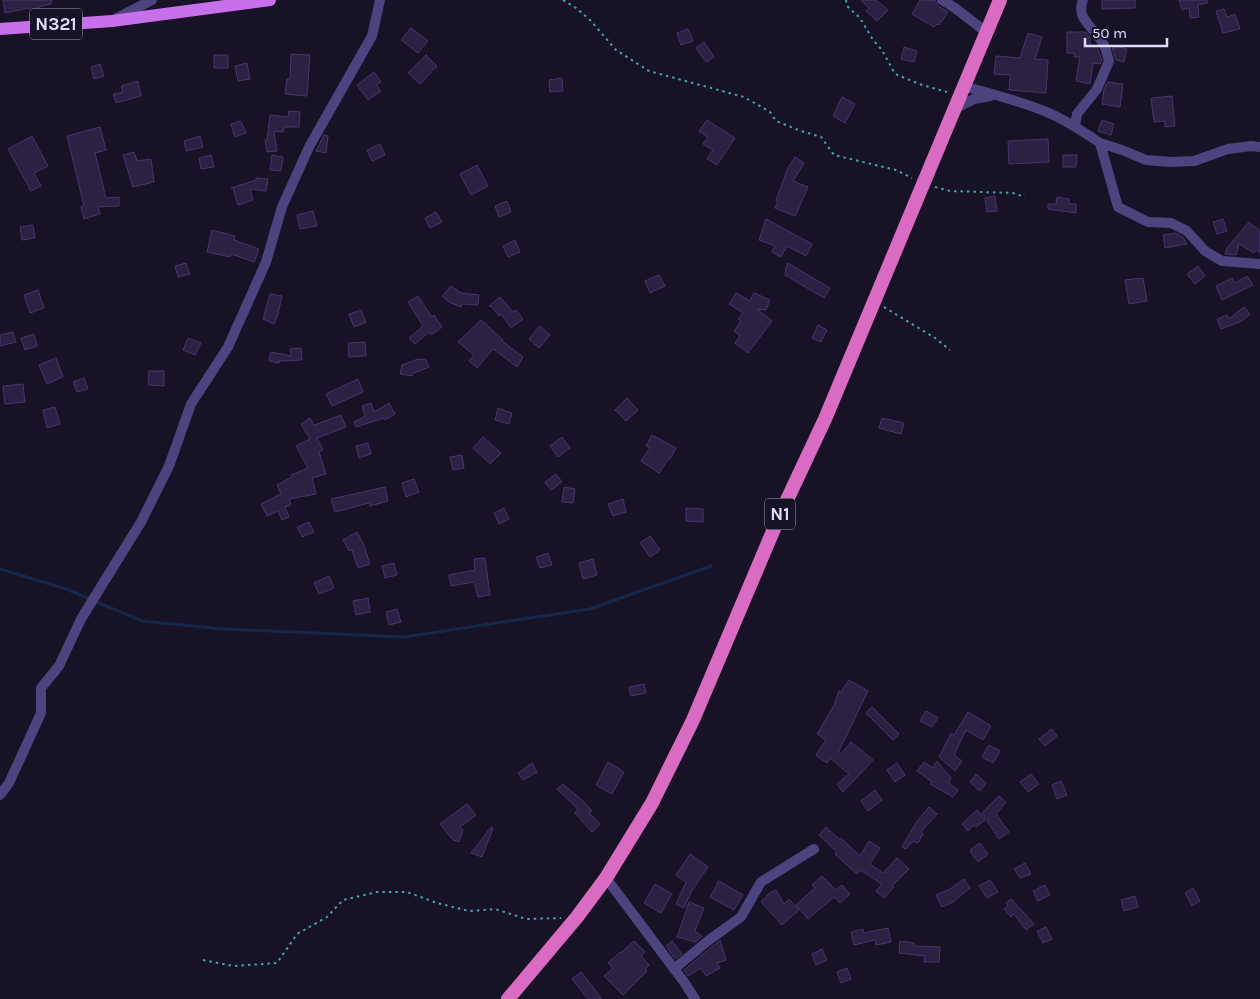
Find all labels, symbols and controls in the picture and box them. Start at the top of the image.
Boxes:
road number: N321 [30,8,82,40]
scale bar [1085,15,1168,47]
text: 50 m [1092,24,1127,42]
road number: N1 [765,498,795,530]

